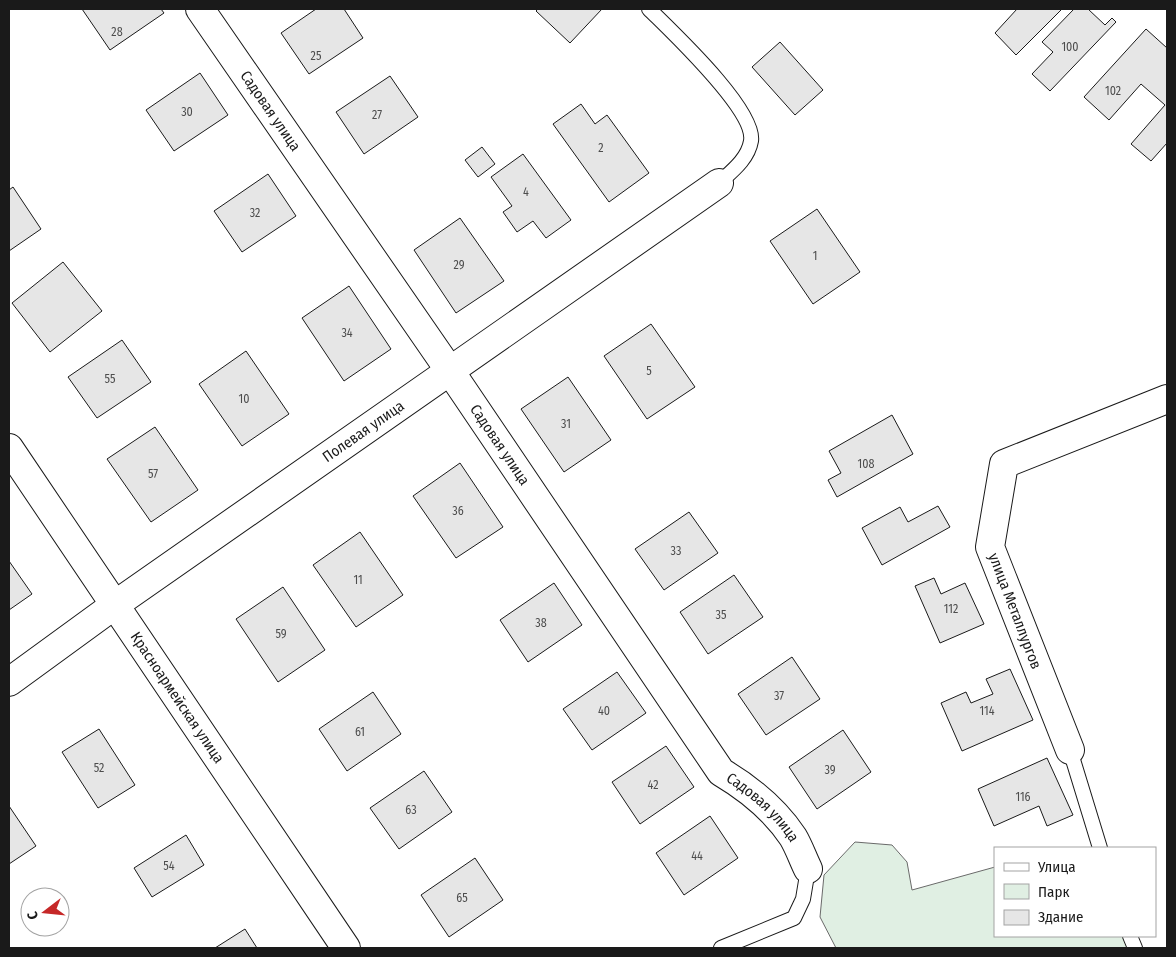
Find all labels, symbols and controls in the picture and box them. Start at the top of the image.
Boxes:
house number: 28 [111,25,123,39]
house number: 100 [1061,40,1079,54]
house number: 25 [311,49,322,63]
street label: Садовая улица [236,67,304,155]
house number: 102 [1105,84,1121,98]
house number: 30 [181,105,193,119]
house number: 27 [372,108,382,122]
house number: 2 [598,141,604,155]
house number: 4 [523,185,529,199]
house number: 32 [250,206,260,220]
house number: 1 [813,249,817,263]
house number: 29 [453,258,465,272]
house number: 34 [341,326,353,340]
house number: 5 [646,364,652,378]
house number: 55 [105,372,116,386]
house number: 10 [239,392,249,406]
street label: Полевая улица [319,397,408,466]
street label: Садовая улица [466,401,534,489]
house number: 31 [561,417,571,431]
house number: 108 [858,457,874,471]
house number: 57 [148,467,158,481]
house number: 36 [452,504,464,518]
house number: 33 [671,544,681,558]
street label: улица Металлургов [985,550,1045,672]
house number: 11 [353,573,363,587]
house number: 112 [944,602,958,616]
house number: 35 [716,608,727,622]
house number: 38 [535,616,547,630]
house number: 59 [275,627,287,641]
street label: Красноармейская улица [127,628,228,767]
house number: 37 [774,689,784,703]
house number: 40 [598,704,610,718]
house number: 114 [979,704,995,718]
house number: 61 [355,725,365,739]
house number: 52 [94,761,104,775]
house number: 39 [824,763,836,777]
street label: Садовая улица [723,769,803,845]
house number: 42 [648,778,658,792]
house number: 116 [1015,790,1031,804]
house number: 63 [405,803,417,817]
legend [994,847,1156,937]
house number: 44 [691,849,703,863]
text: Улица [1037,858,1076,876]
house number: 54 [163,859,175,873]
text: Парк [1038,883,1069,901]
north arrow [20,887,70,937]
house number: 65 [456,891,468,905]
text: Здание [1038,908,1084,926]
text: С [24,909,42,921]

